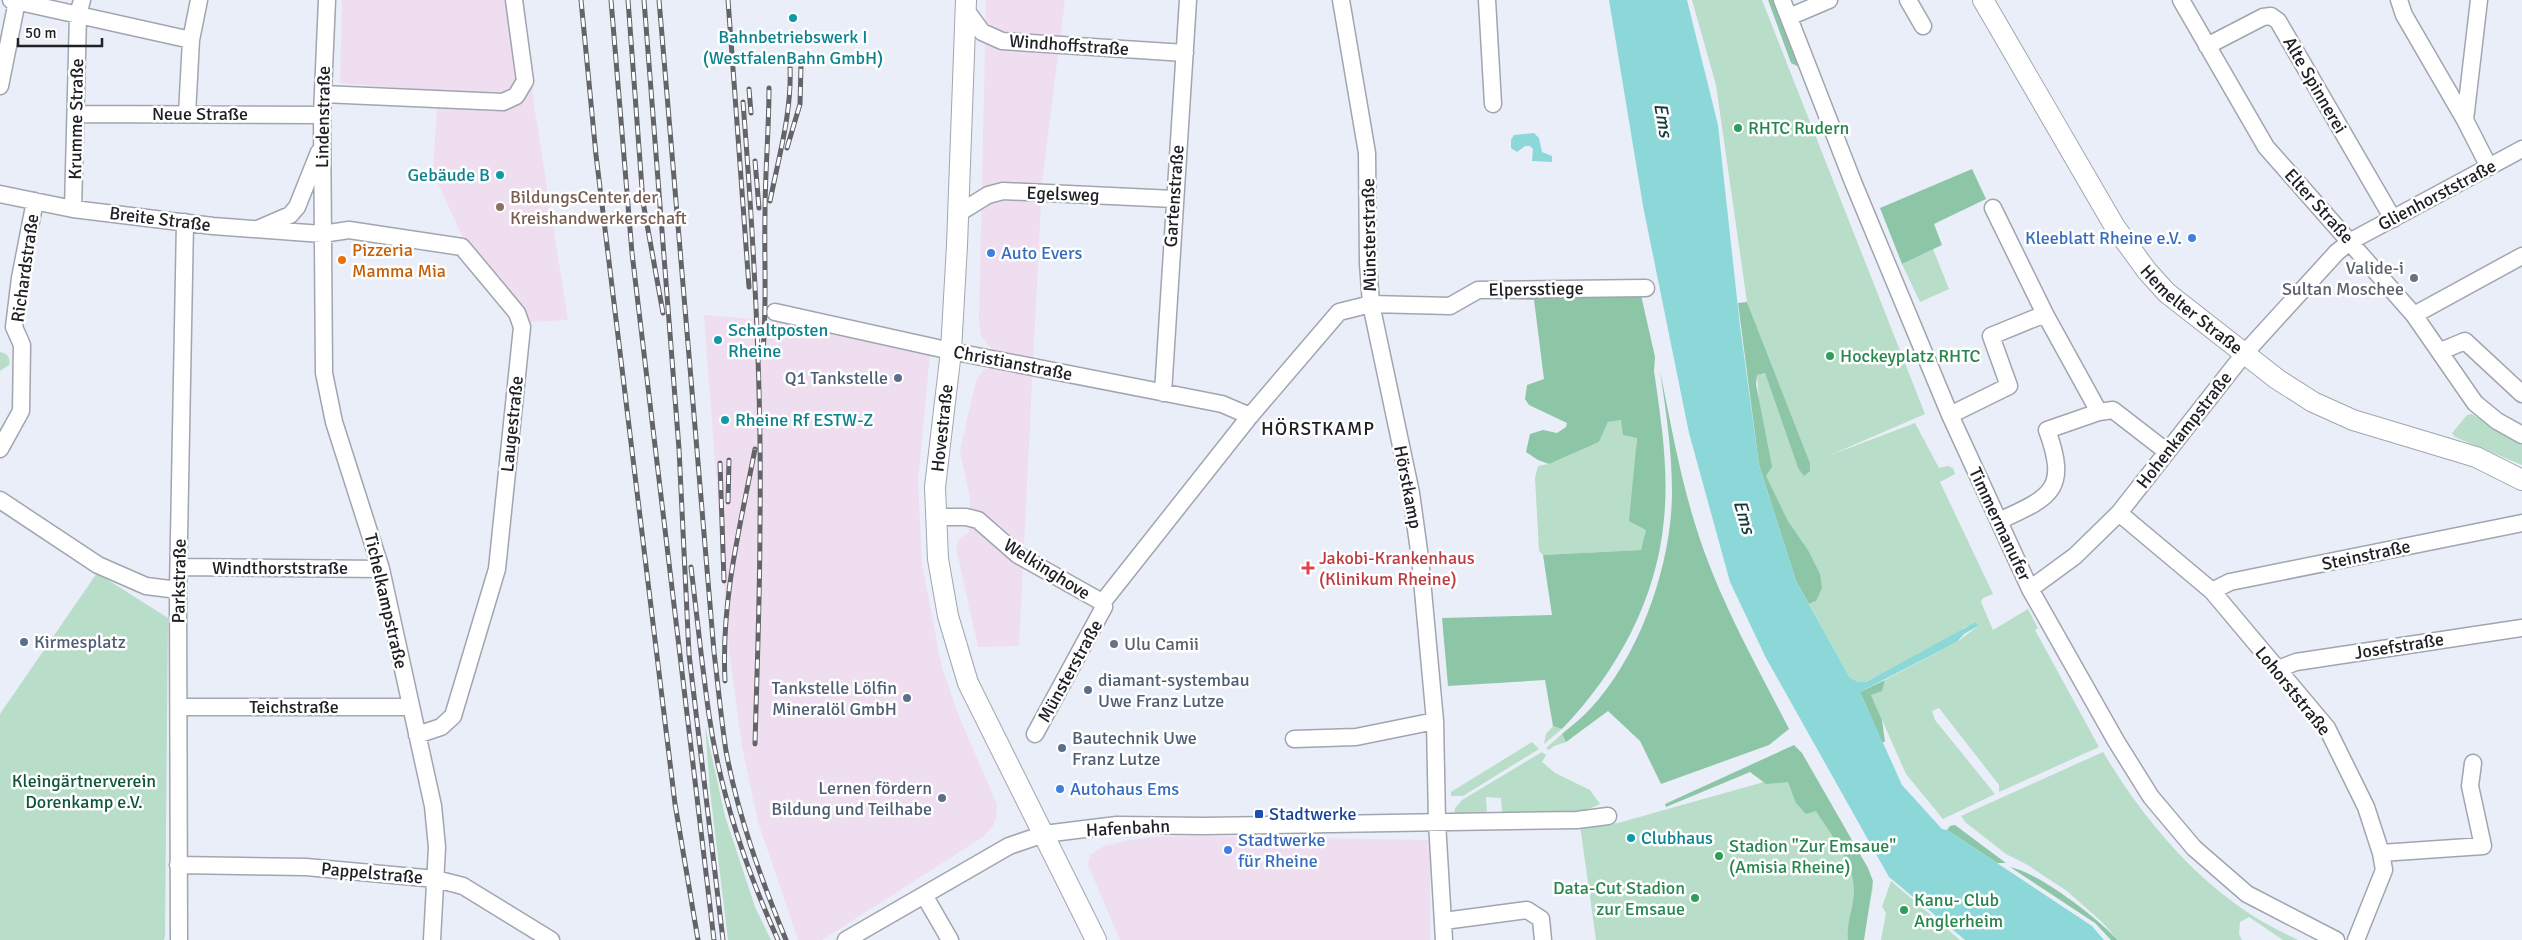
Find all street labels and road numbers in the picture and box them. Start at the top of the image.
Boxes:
street label: Windhoffstraße [1008,30,1130,60]
street label: Alte Spinnerei [2278,33,2352,137]
street label: Krumme Straße [64,58,88,180]
street label: Lindenstraße [311,66,335,168]
street label: Neue Straße [152,103,248,125]
street label: Gartenstraße [1159,144,1189,248]
street label: Glienhorststraße [2374,155,2500,235]
street label: Elter Straße [2280,164,2358,248]
street label: Münsterstraße [1357,178,1381,292]
street label: Egelsweg [1026,182,1100,206]
street label: Breite Straße [108,202,212,236]
street label: Richardstraße [7,212,43,324]
street label: Hemelter Straße [2136,260,2247,359]
street label: Elpersstiege [1488,277,1584,301]
street label: Christianstraße [952,341,1074,385]
street label: Hohenkampstraße [2132,367,2236,493]
street label: Laugestraße [496,375,528,473]
street label: Hovestraße [926,383,958,473]
street label: Hörstkamp [1389,444,1427,530]
street label: Timmermanufer [1964,464,2036,585]
street label: Tichelkampstraße [360,531,412,671]
street label: Welkinghove [1000,534,1094,604]
street label: Steinstraße [2320,535,2412,575]
street label: Parkstraße [167,538,191,624]
street label: Windthorststraße [212,557,348,579]
street label: Münsterstraße [1033,616,1107,726]
street label: Josefstraße [2353,628,2445,664]
street label: Lohorststraße [2250,642,2336,740]
street label: Teichstraße [249,696,339,718]
street label: Hafenbahn [1085,815,1171,841]
street label: Pappelstraße [320,858,424,888]

